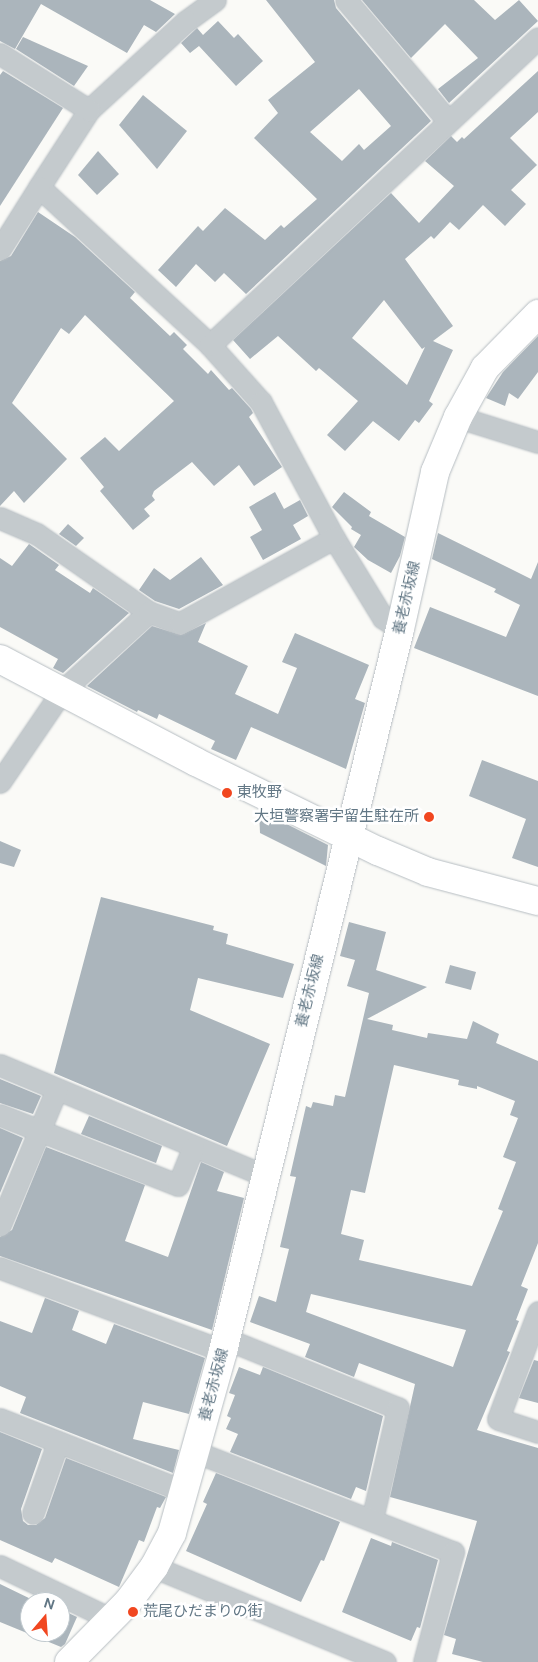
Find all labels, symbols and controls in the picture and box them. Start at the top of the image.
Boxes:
street label: 養老赤坂線 [390,559,424,637]
place label: 東牧野 [237,784,282,802]
marker: 東牧野 [221,787,233,799]
place label: 大垣警察署宇留生駐在所 [254,808,419,826]
marker: 大垣警察署宇留生駐在所 [423,811,435,823]
street label: 養老赤坂線 [292,952,328,1030]
street label: 養老赤坂線 [196,1346,232,1424]
north arrow [20,1592,70,1642]
text: N [42,1594,57,1614]
place label: 荒尾ひだまりの街 [143,1603,263,1621]
marker: 荒尾ひだまりの街 [127,1606,139,1618]

